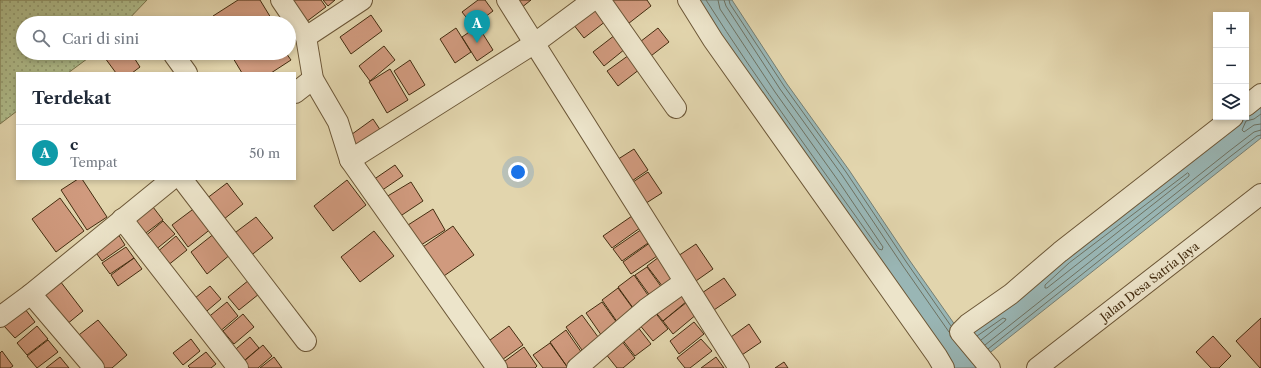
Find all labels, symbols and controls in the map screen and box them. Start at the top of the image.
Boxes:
pin: A [464,10,490,43]
map controls [1213,12,1249,120]
button: + [1213,12,1249,48]
search box [16,16,296,60]
icon: search [30,27,52,49]
text: Cari di sini [62,29,139,48]
button: − [1213,48,1249,84]
button: layers [1213,84,1249,120]
text: Terdekat [32,88,111,108]
text: c [70,135,78,154]
text: A [40,145,50,161]
text: 50 m [249,145,280,161]
text: Tempat [70,154,117,170]
your location [508,162,528,182]
street label: Jalan Desa Satria Jaya [1095,237,1202,325]

